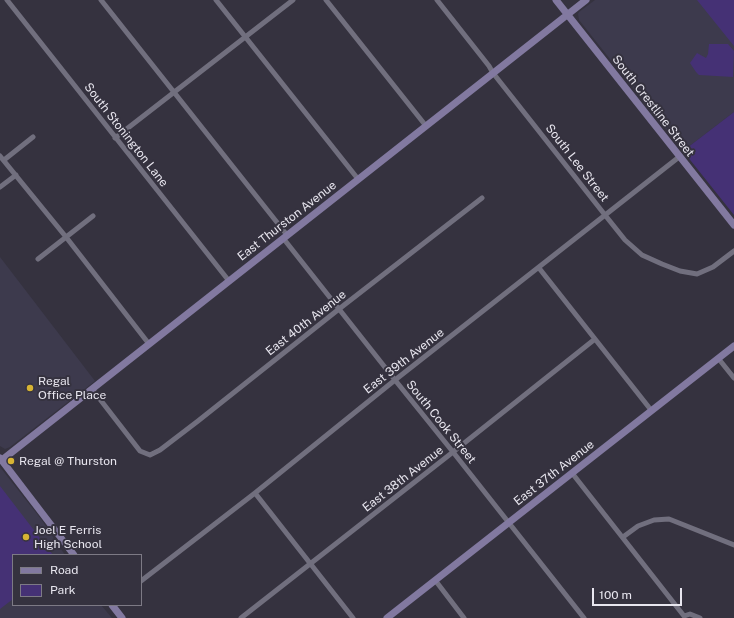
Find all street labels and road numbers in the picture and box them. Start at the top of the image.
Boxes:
street label: South Crestline Street [609,52,697,160]
street label: South Stonington Lane [81,80,171,190]
street label: South Lee Street [542,121,612,205]
street label: East Thurston Avenue [235,178,339,264]
street label: East 40th Avenue [263,287,349,359]
street label: East 39th Avenue [361,325,447,397]
street label: South Cook Street [403,378,479,466]
street label: East 37th Avenue [511,437,597,509]
street label: East 38th Avenue [360,443,446,515]

